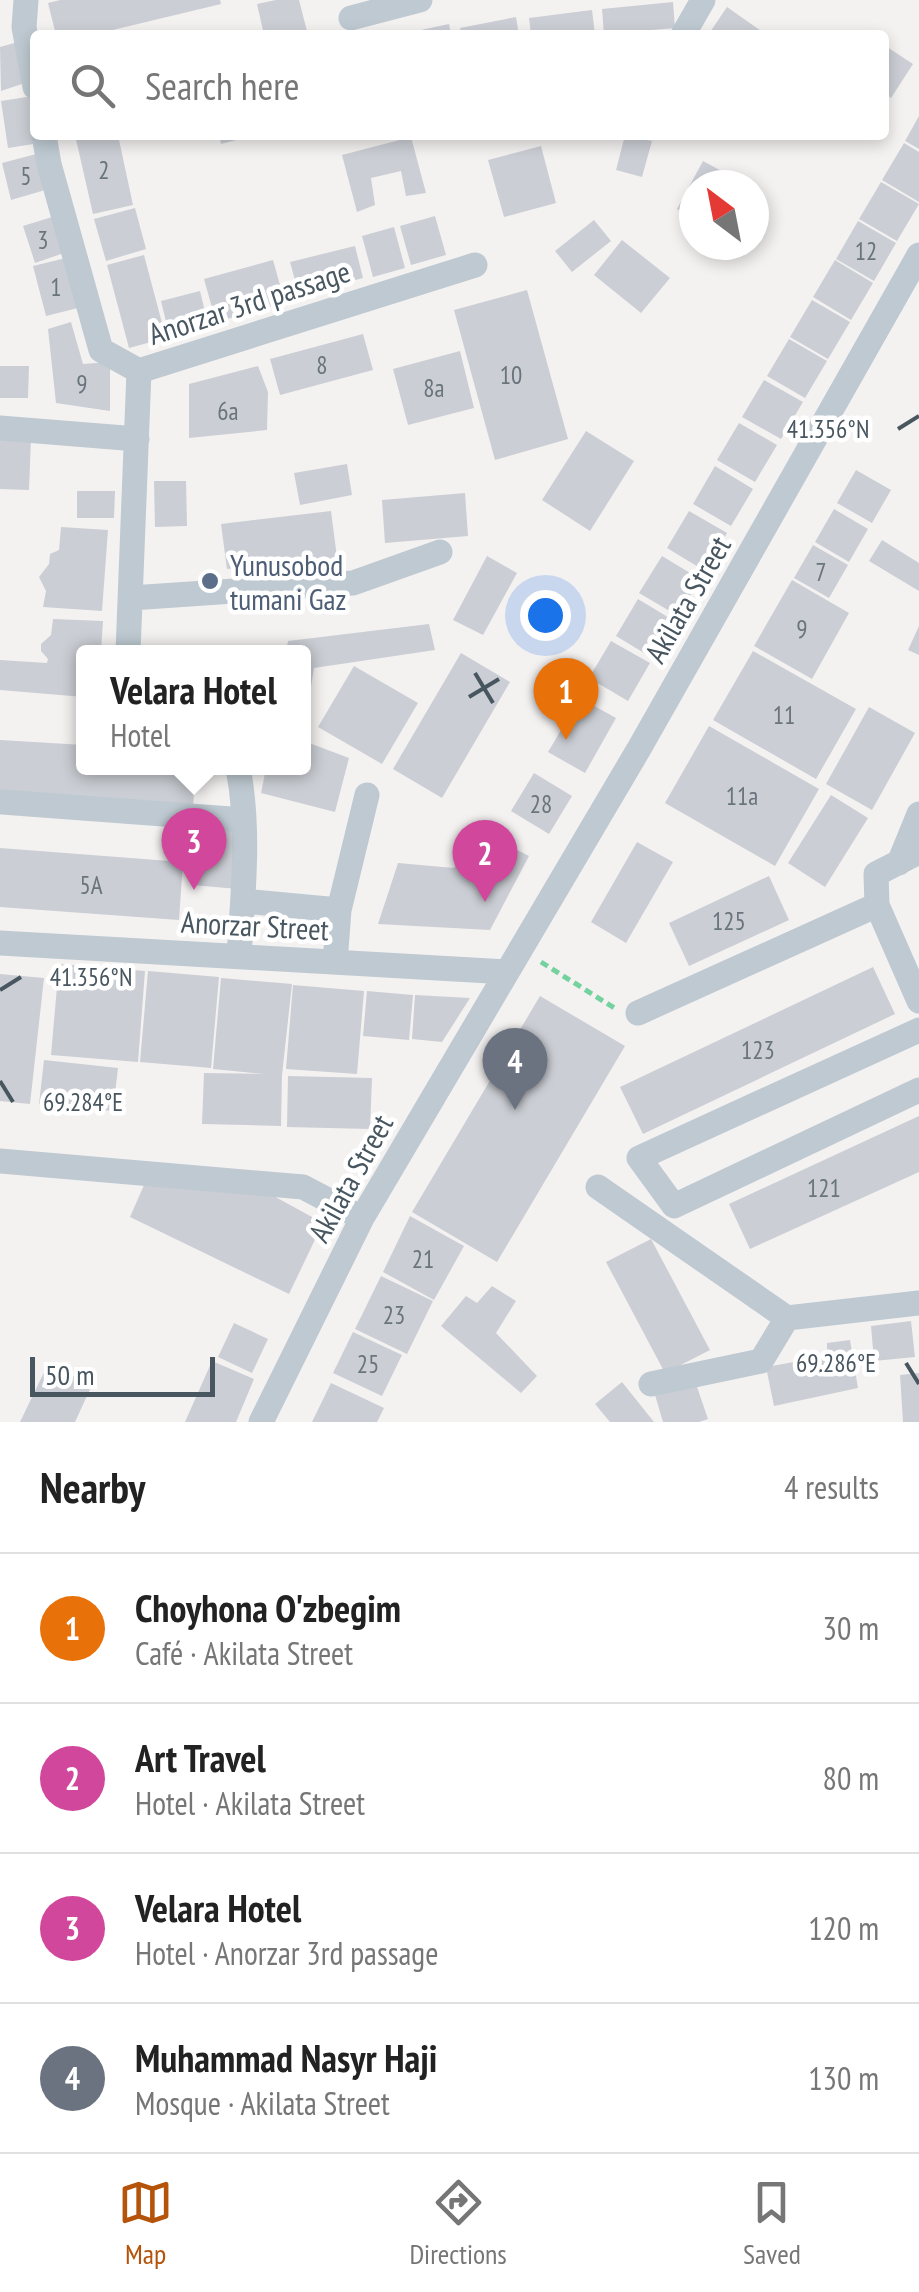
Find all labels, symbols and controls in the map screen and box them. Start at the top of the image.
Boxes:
search box [30,30,889,140]
icon: search [65,58,120,113]
text: Search here [145,61,299,110]
house number: 2 [98,154,110,186]
house number: 5 [20,160,32,192]
north arrow [679,170,769,260]
house number: 3 [37,224,49,256]
house number: 12 [855,235,877,267]
street label: Anorzar 3rd passage [143,251,355,353]
house number: 1 [50,271,62,303]
house number: 8 [316,349,328,381]
house number: 10 [500,359,522,391]
house number: 9 [76,368,88,400]
house number: 8a [423,372,445,404]
house number: 6a [217,395,239,427]
text: 41.356°N [787,413,869,445]
street label: Аkilata Street [635,528,739,669]
place label: Yunusobod tumani Gaz [230,545,346,618]
house number: 7 [815,556,827,588]
marker: Yunusobod tumani Gaz [199,570,221,592]
your location [520,590,571,641]
house number: 9 [796,613,808,645]
popup [76,645,311,775]
pin: 1 [534,658,598,740]
text: Velara Hotel [110,665,277,714]
house number: 11 [773,699,795,731]
text: Hotel [110,714,171,756]
house number: 11а [726,780,758,812]
house number: 28 [530,788,552,820]
pin: 3 [162,808,226,890]
pin: 2 [452,820,518,902]
house number: 5A [79,869,103,901]
street label: Anorzar Street [180,902,331,948]
house number: 125 [712,905,746,937]
text: 41.356°N [50,961,132,993]
pin: 4 [482,1028,548,1110]
house number: 123 [741,1034,775,1066]
text: 69.284°E [43,1086,123,1118]
street label: Akilata Street [299,1107,401,1249]
house number: 121 [807,1172,841,1204]
house number: 21 [412,1243,434,1275]
house number: 23 [383,1299,405,1331]
text: 69.286°E [796,1347,876,1379]
house number: 25 [357,1348,379,1380]
scale bar [30,1352,215,1396]
text: 50 m [45,1356,94,1393]
text: Nearby [40,1460,145,1515]
text: 4 results [784,1466,879,1508]
text: Choyhona O'zbegim [135,1583,401,1632]
text: 1 [65,1607,80,1649]
text: 30 m [823,1607,879,1649]
text: Café · Аkilata Street [135,1632,353,1674]
text: Art Travel [135,1733,266,1782]
text: 2 [65,1757,80,1799]
text: 80 m [823,1757,879,1799]
text: Hotel · Аkilata Street [135,1782,365,1824]
text: Velara Hotel [135,1883,301,1932]
text: 3 [65,1907,80,1949]
text: 120 m [808,1907,879,1949]
text: Hotel · Anorzar 3rd passage [135,1932,438,1974]
text: Muhammad Nasyr Haji [135,2033,437,2082]
text: 4 [65,2057,80,2099]
text: 130 m [808,2057,879,2099]
text: Mosque · Akilata Street [135,2082,390,2124]
tab: Map [118,2175,173,2272]
tab: Directions [409,2175,507,2272]
tab: Saved [743,2175,801,2272]

